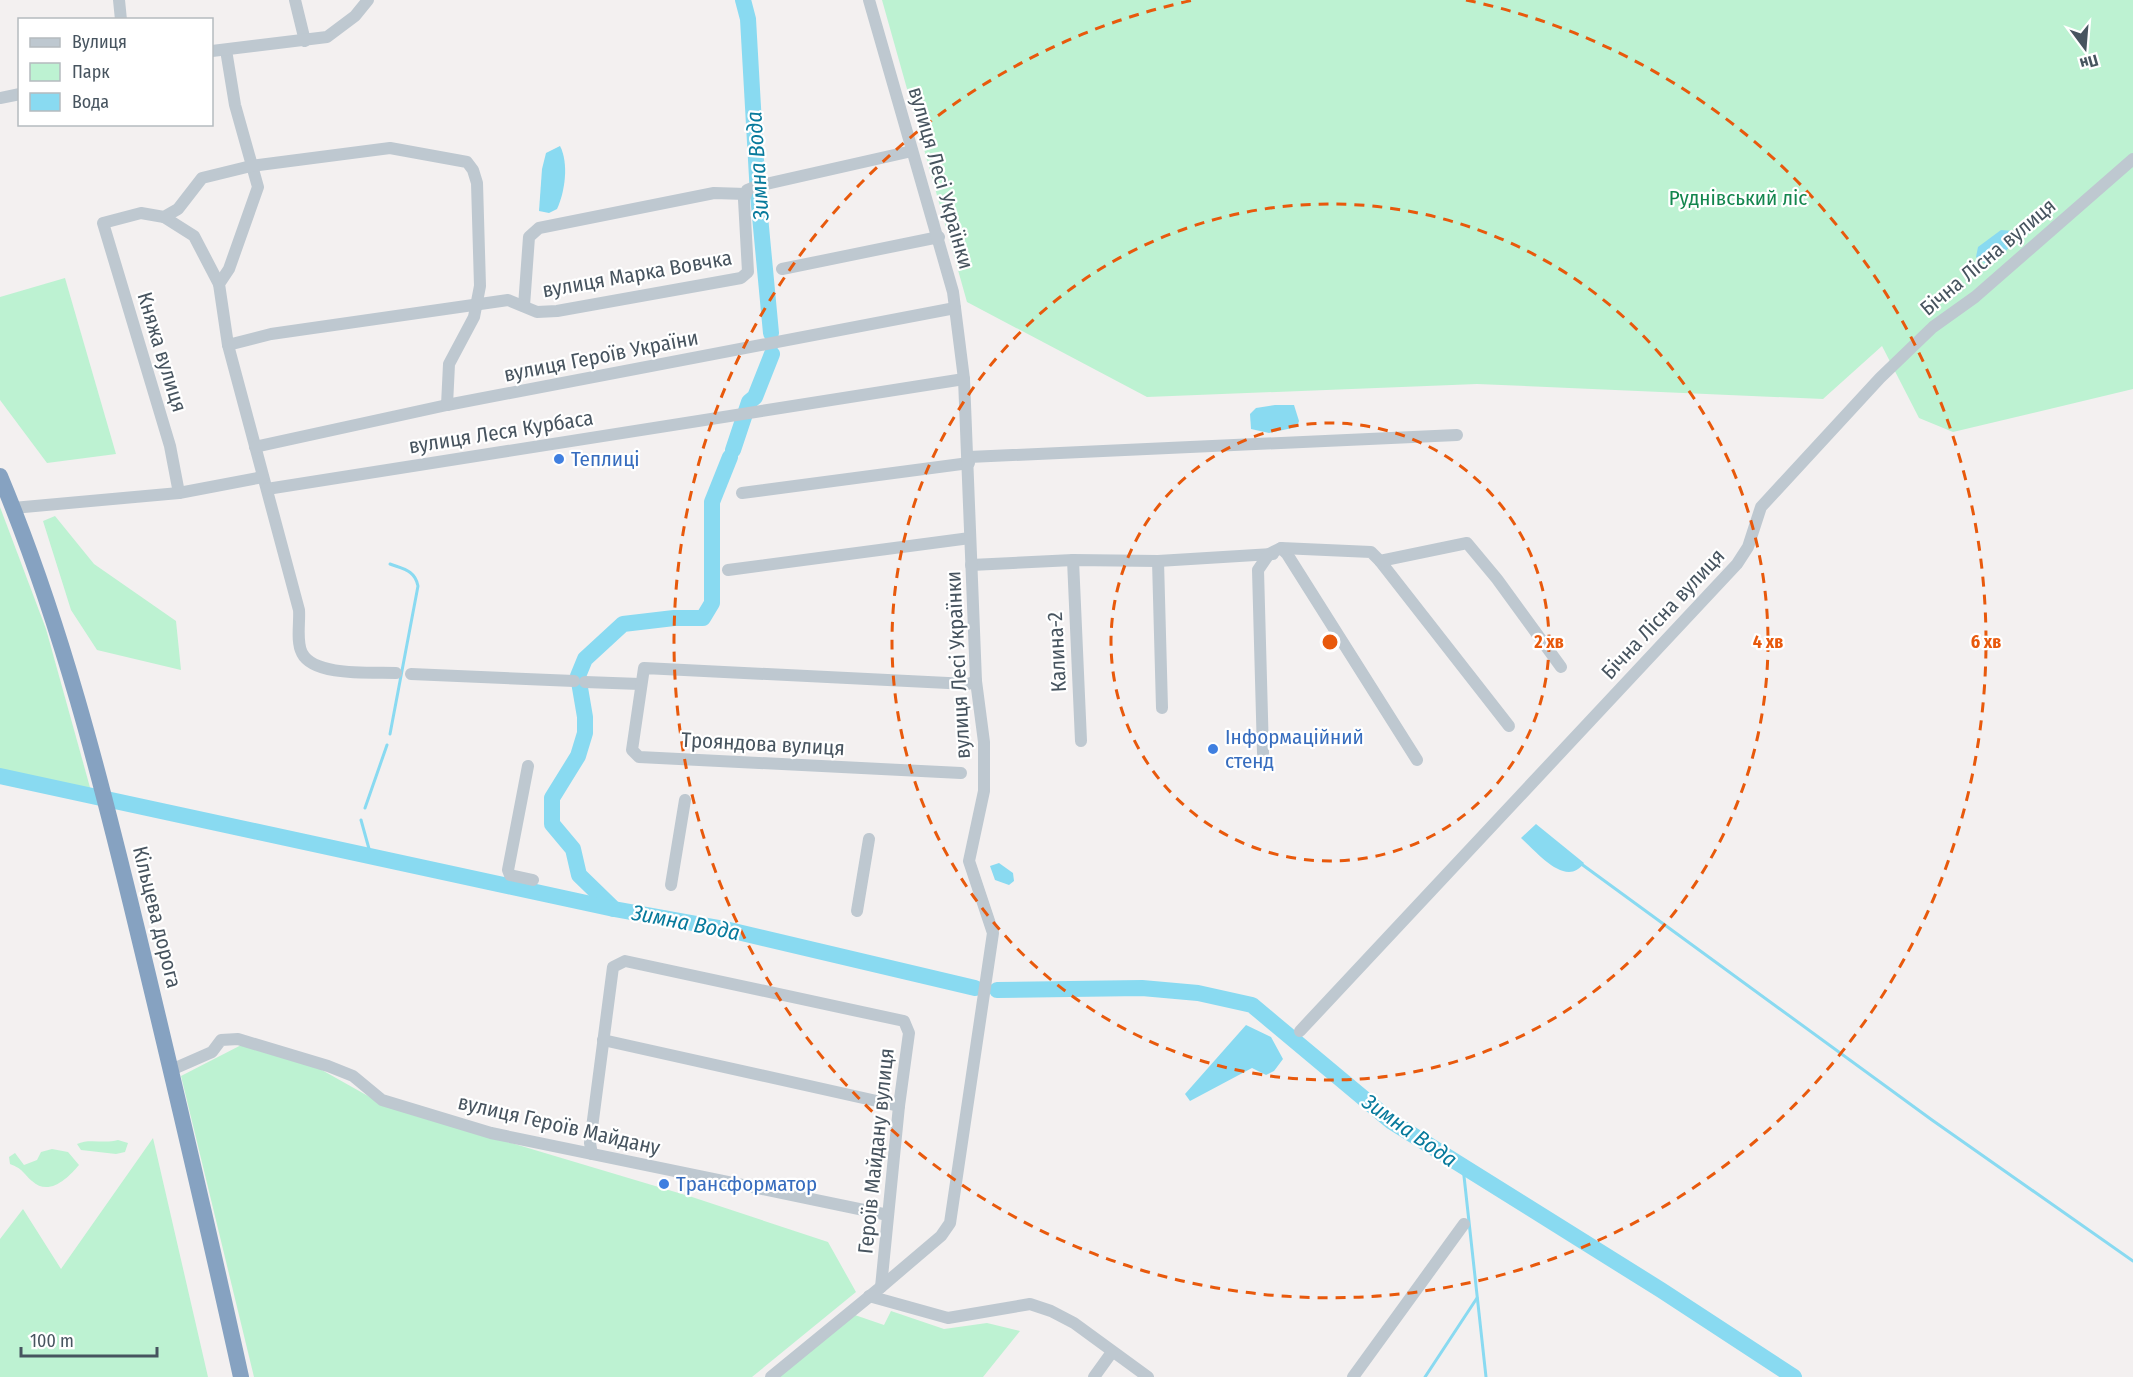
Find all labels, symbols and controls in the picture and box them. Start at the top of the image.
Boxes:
legend [18,18,213,126]
north arrow [2055,18,2115,78]
text: Вулиця [72,31,127,53]
text: Пн [2078,50,2100,74]
text: Парк [72,61,110,83]
street label: вулиця Лесі Українки [903,84,979,272]
text: Вода [72,91,109,113]
water label: Зимна Вода [740,110,775,223]
park label: Руднівський ліс [1669,185,1807,211]
street label: Бічна Лісна вулиця [1915,193,2061,321]
street label: вулиця Марка Вовчка [540,245,734,303]
street label: Княжа вулиця [131,289,193,415]
street label: вулиця Героїв України [502,324,700,388]
street label: вулиця Леся Курбаса [407,405,595,459]
place label: Теплиці [571,446,640,472]
marker: Теплиці [552,452,566,466]
street label: Бічна Лісна вулиця [1596,543,1730,685]
street label: вулиця Лесі Українки [940,570,976,760]
street label: Калина-2 [1042,611,1072,693]
text: 2 хв [1533,631,1564,653]
text: 4 хв [1753,631,1783,653]
text: 6 хв [1971,631,2001,653]
centre of rings [1320,632,1340,652]
place label: Інформаційний стенд [1225,724,1364,774]
street label: Трояндова вулиця [681,727,845,761]
marker: Інформаційний стенд [1206,742,1220,756]
street label: Кільцева дорога [127,843,187,991]
water label: Зимна Вода [629,899,742,946]
street label: Героїв Майдану вулиця [852,1047,900,1255]
water label: Зимна Вода [1356,1087,1462,1173]
street label: вулиця Героїв Майдану [455,1089,663,1161]
place label: Трансформатор [676,1171,817,1197]
marker: Трансформатор [657,1177,671,1191]
scale bar [21,1320,158,1358]
text: 100 m [30,1330,74,1352]

